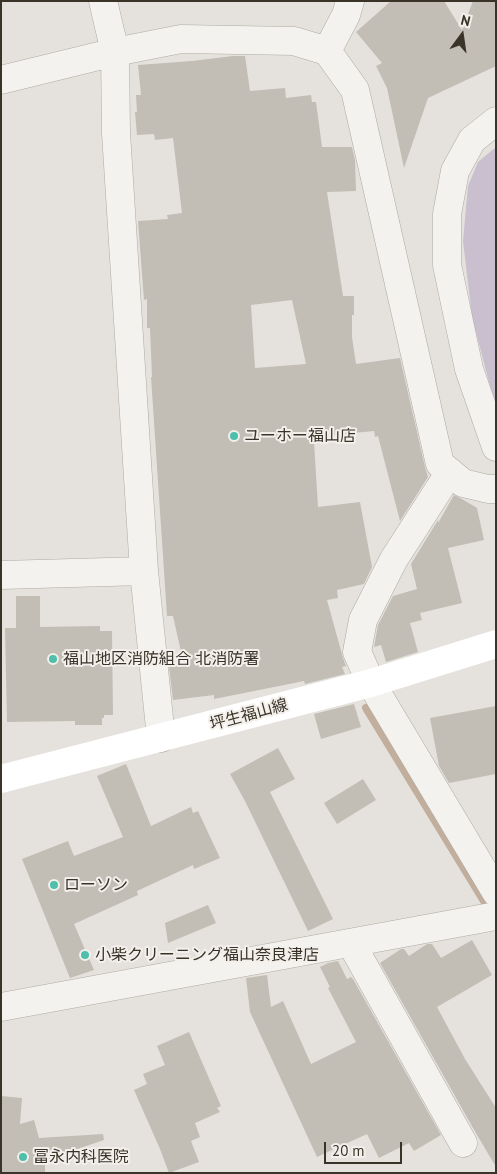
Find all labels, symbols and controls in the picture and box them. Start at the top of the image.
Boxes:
north arrow [437,10,487,60]
text: N [459,11,472,30]
place label: ユーホー福山店 [244,426,356,446]
marker: ユーホー福山店 [228,430,240,442]
place label: 福山地区消防組合 北消防署 [63,649,259,669]
marker: 福山地区消防組合 北消防署 [47,653,59,665]
street label: 坪生福山線 [208,695,290,735]
place label: ローソン [64,875,128,895]
marker: ローソン [48,879,60,891]
place label: 小柴クリーニング福山奈良津店 [95,945,319,965]
marker: 小柴クリーニング福山奈良津店 [79,949,91,961]
scale bar [327,1132,404,1164]
text: 20 m [332,1141,365,1160]
place label: 冨永内科医院 [33,1147,129,1167]
marker: 冨永内科医院 [17,1151,29,1163]

